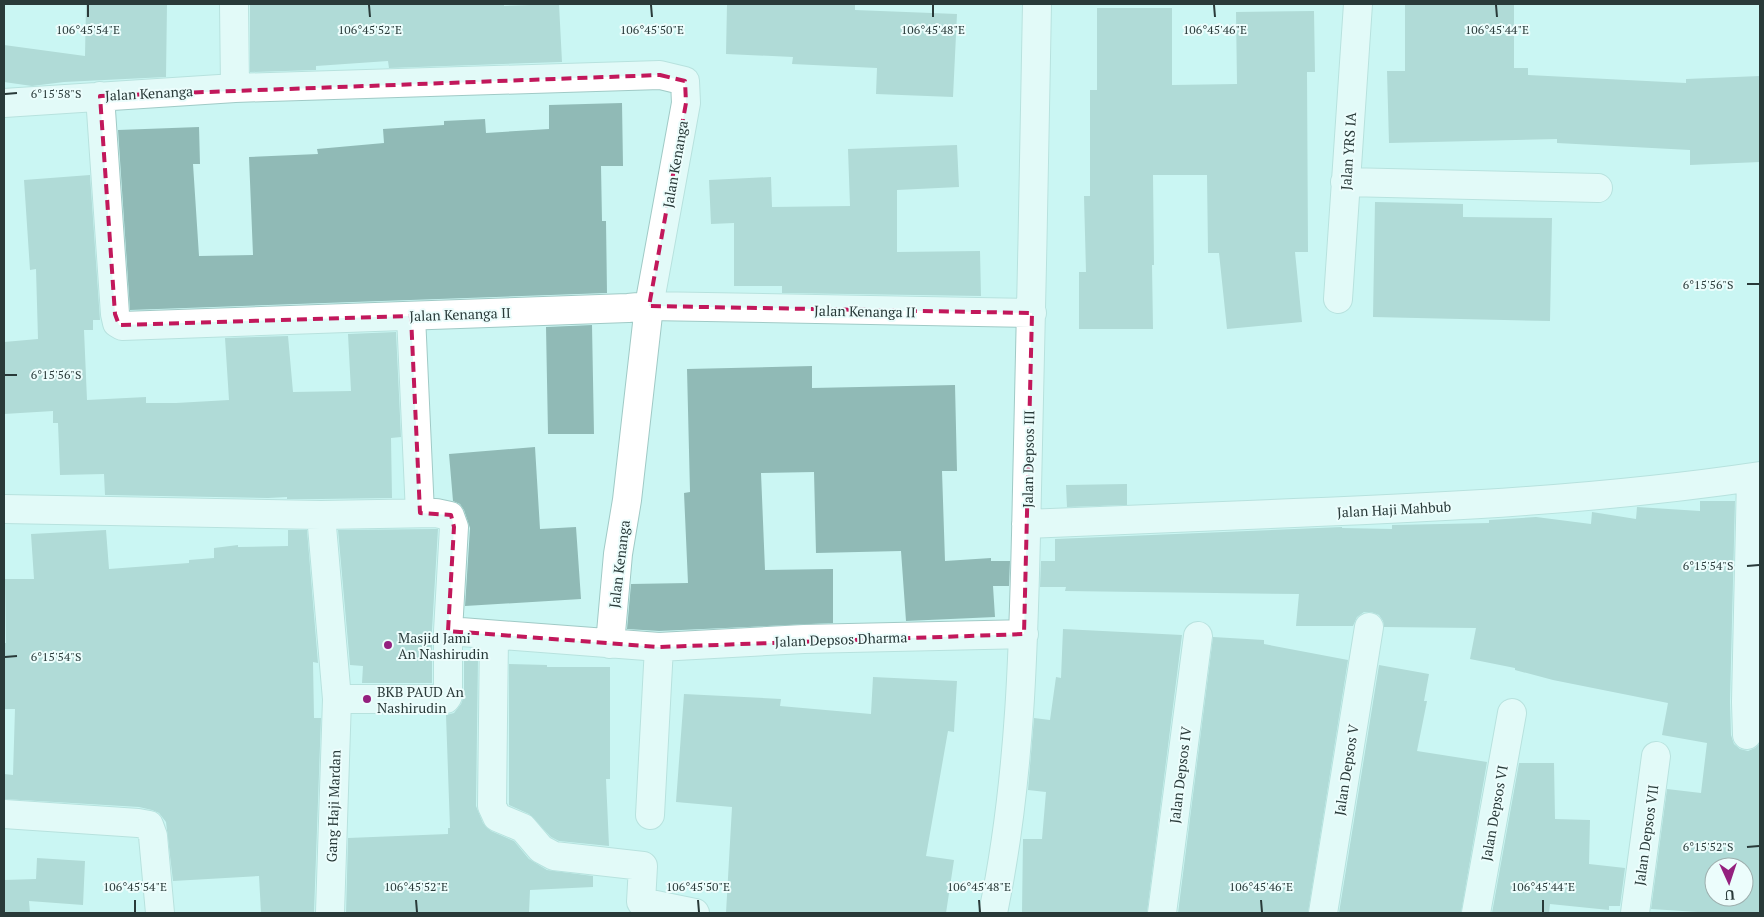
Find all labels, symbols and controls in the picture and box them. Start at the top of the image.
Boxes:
text: 106°45'54"E [56,22,120,37]
text: 106°45'52"E [338,22,402,37]
text: 106°45'50"E [620,22,684,37]
text: 106°45'48"E [901,22,965,37]
text: 106°45'46"E [1183,22,1247,37]
text: 106°45'44"E [1465,22,1529,37]
street label: Jalan Kenanga [104,81,194,105]
text: 6°15'58"S [31,86,81,101]
street label: Jalan YRS IA [1336,111,1360,191]
street label: Jalan Kenanga [658,119,692,209]
text: 6°15'56"S [1683,277,1733,292]
street label: Jalan Kenanga II [814,301,916,321]
street label: Jalan Kenanga II [409,303,511,325]
text: 6°15'56"S [31,367,81,382]
street label: Jalan Depsos III [1018,410,1038,508]
street label: Jalan Haji Mahbub [1336,496,1452,521]
street label: Jalan Kenanga [604,519,634,609]
text: 6°15'54"S [1683,558,1733,573]
street label: Jalan Depsos Dharma [774,627,908,651]
place label: Masjid Jami An Nashirudin [398,628,489,663]
marker: Masjid Jami An Nashirudin [382,639,394,651]
text: 6°15'54"S [31,649,81,664]
place label: BKB PAUD An Nashirudin [377,682,465,717]
marker: BKB PAUD An Nashirudin [361,693,373,705]
street label: Jalan Depsos V [1329,723,1363,817]
street label: Jalan Depsos IV [1165,725,1195,825]
street label: Gang Haji Mardan [322,749,344,863]
street label: Jalan Depsos VI [1476,763,1512,862]
street label: Jalan Depsos VII [1629,783,1663,887]
text: 6°15'52"S [1683,839,1733,854]
north arrow [1704,857,1754,907]
text: 106°45'54"E [103,879,167,894]
text: 106°45'52"E [384,879,448,894]
text: 106°45'50"E [666,879,730,894]
text: 106°45'48"E [947,879,1011,894]
text: 106°45'46"E [1229,879,1293,894]
text: 106°45'44"E [1511,879,1575,894]
text: U [1724,886,1735,905]

